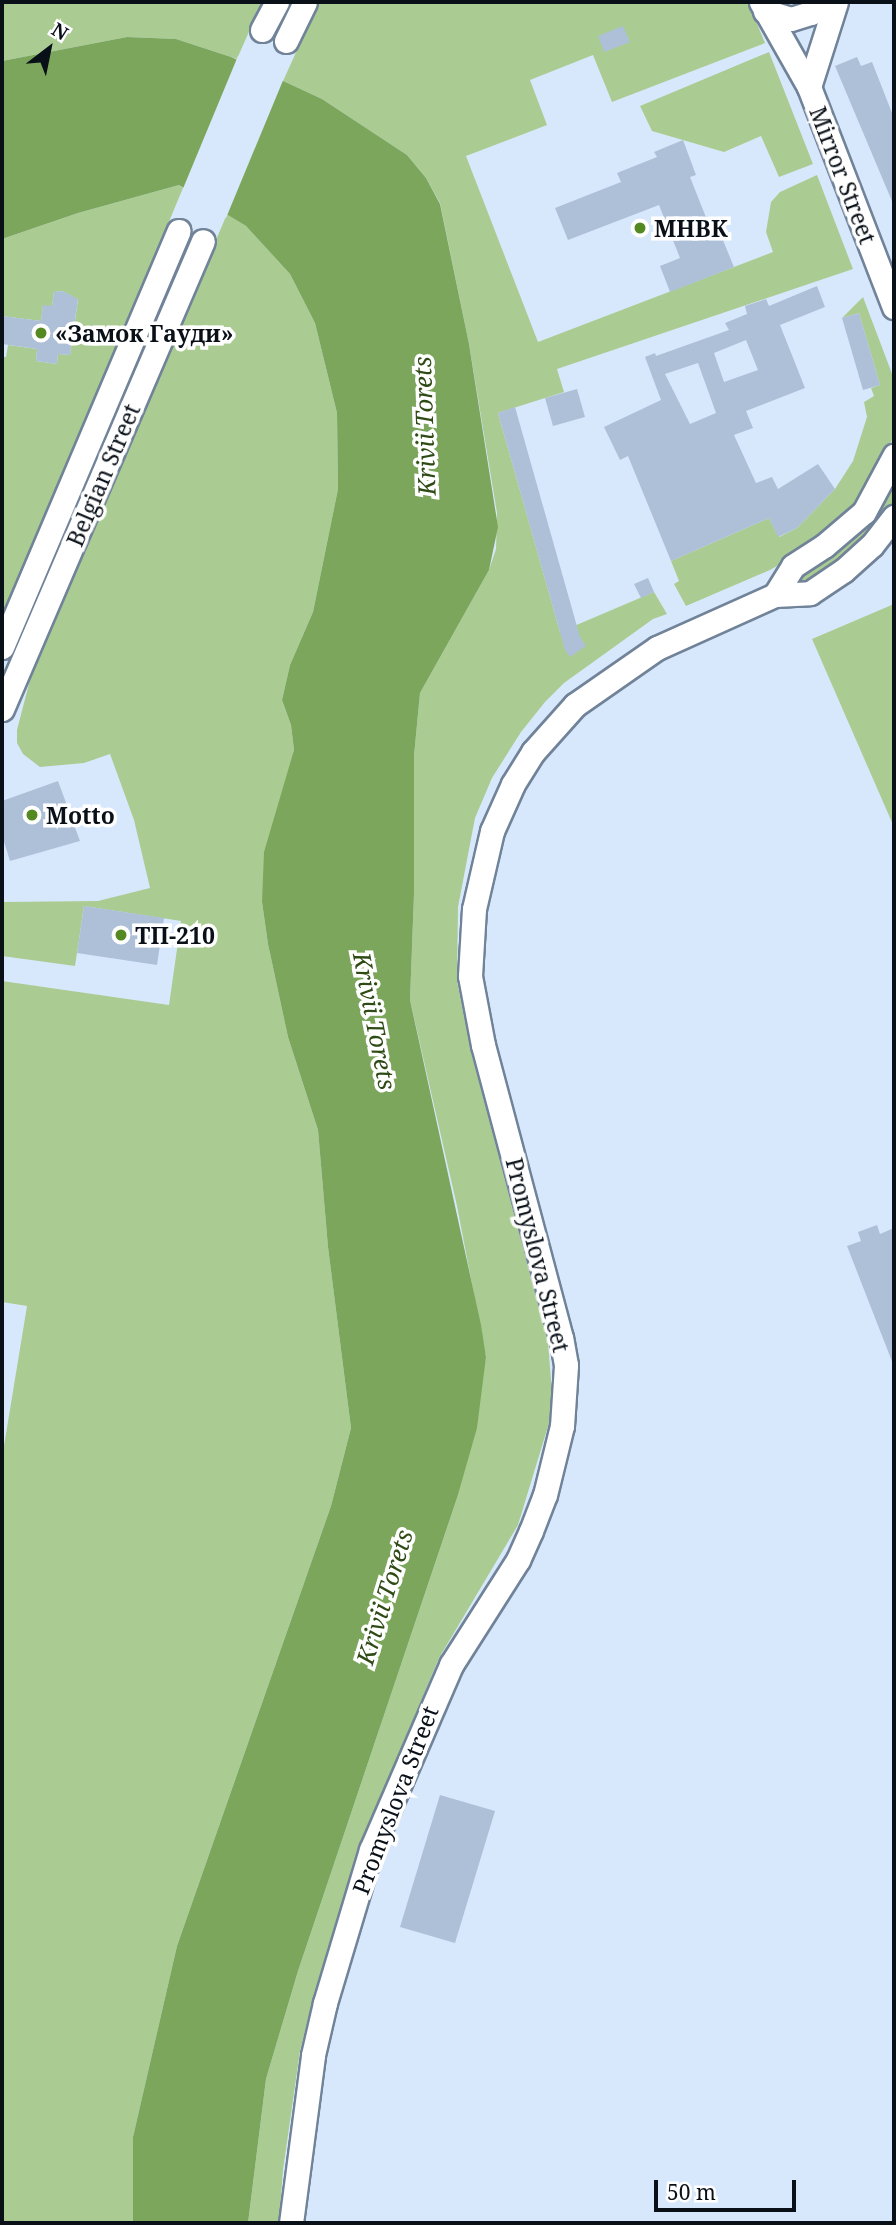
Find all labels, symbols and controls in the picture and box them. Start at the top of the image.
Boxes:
north arrow [14,14,84,84]
text: N [47,16,73,46]
street label: Mirror Street [804,102,882,248]
place label: МНВК [654,214,728,242]
marker: МНВК [632,220,648,236]
place label: «Замок Гауди» [55,319,233,347]
marker: «Замок Гауди» [33,325,49,341]
water label: Krivii Torets [407,356,441,496]
street label: Belgian Street [61,400,145,550]
place label: Motto [46,801,115,829]
marker: Motto [24,807,40,823]
place label: ТП-210 [135,921,215,949]
marker: ТП-210 [113,927,129,943]
water label: Krivii Torets [348,950,402,1092]
street label: Promyslova Street [500,1155,576,1355]
water label: Krivii Torets [350,1526,418,1668]
street label: Promyslova Street [346,1702,444,1898]
scale bar [658,2166,800,2210]
text: 50 m [667,2178,716,2206]

